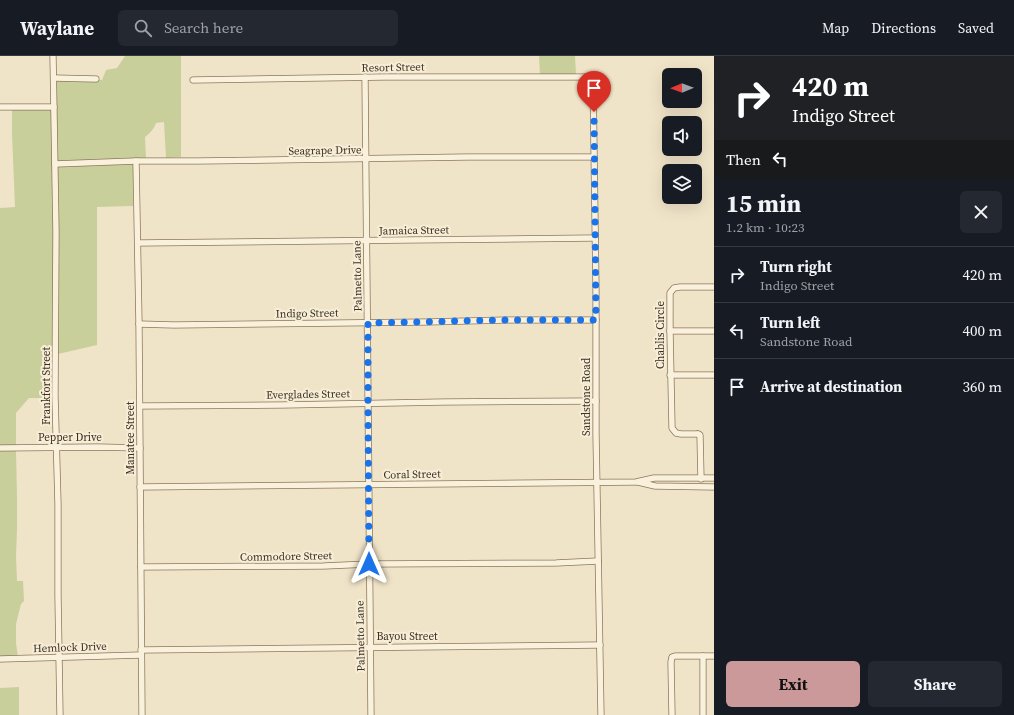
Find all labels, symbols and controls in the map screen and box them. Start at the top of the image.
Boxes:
search box [118,10,398,46]
text: Waylane [20,15,94,41]
icon: search [132,17,154,39]
text: Search here [164,17,243,38]
text: Map [822,18,849,38]
text: Directions [871,18,936,38]
text: Saved [958,18,994,38]
street label: Resort Street [361,59,425,76]
text: 420 m [792,67,869,105]
north arrow [662,68,702,108]
map controls [662,68,702,204]
pin [577,71,611,112]
icon: right [726,72,778,124]
icon: arrive [583,77,605,99]
text: Indigo Street [792,103,895,128]
button: sound [662,116,702,156]
street label: Seagrape Drive [288,142,362,159]
icon: left [769,148,791,170]
text: Then [726,149,761,170]
button: layers [662,164,702,204]
text: 15 min [726,187,801,220]
button: close [960,191,1002,233]
text: 1.2 km · 10:23 [726,219,805,236]
street label: Jamaica Street [378,222,450,239]
street label: Palmetto Lane [349,240,366,312]
text: Turn right [760,256,832,277]
icon: right [726,264,748,286]
text: 420 m [962,264,1002,285]
text: Indigo Street [760,277,834,294]
street label: Chablis Circle [653,301,668,369]
street label: Indigo Street [275,305,339,322]
text: Turn left [760,312,820,333]
icon: left [726,320,748,342]
text: 400 m [962,320,1002,341]
text: Sandstone Road [760,333,852,350]
street label: Frankfort Street [39,347,54,425]
street label: Sandstone Road [579,357,594,436]
icon: arrive [726,376,748,398]
text: Arrive at destination [760,376,902,397]
text: 360 m [962,376,1002,397]
street label: Everglades Street [266,386,350,403]
street label: Manatee Street [123,401,138,475]
street label: Pepper Drive [38,430,102,445]
street label: Coral Street [383,466,441,482]
position arrow [348,543,390,585]
street label: Commodore Street [240,548,333,565]
street label: Palmetto Lane [352,600,369,672]
street label: Bayou Street [376,629,438,644]
street label: Hemlock Drive [33,639,107,656]
button: Exit [726,661,860,707]
button: Share [868,661,1002,707]

